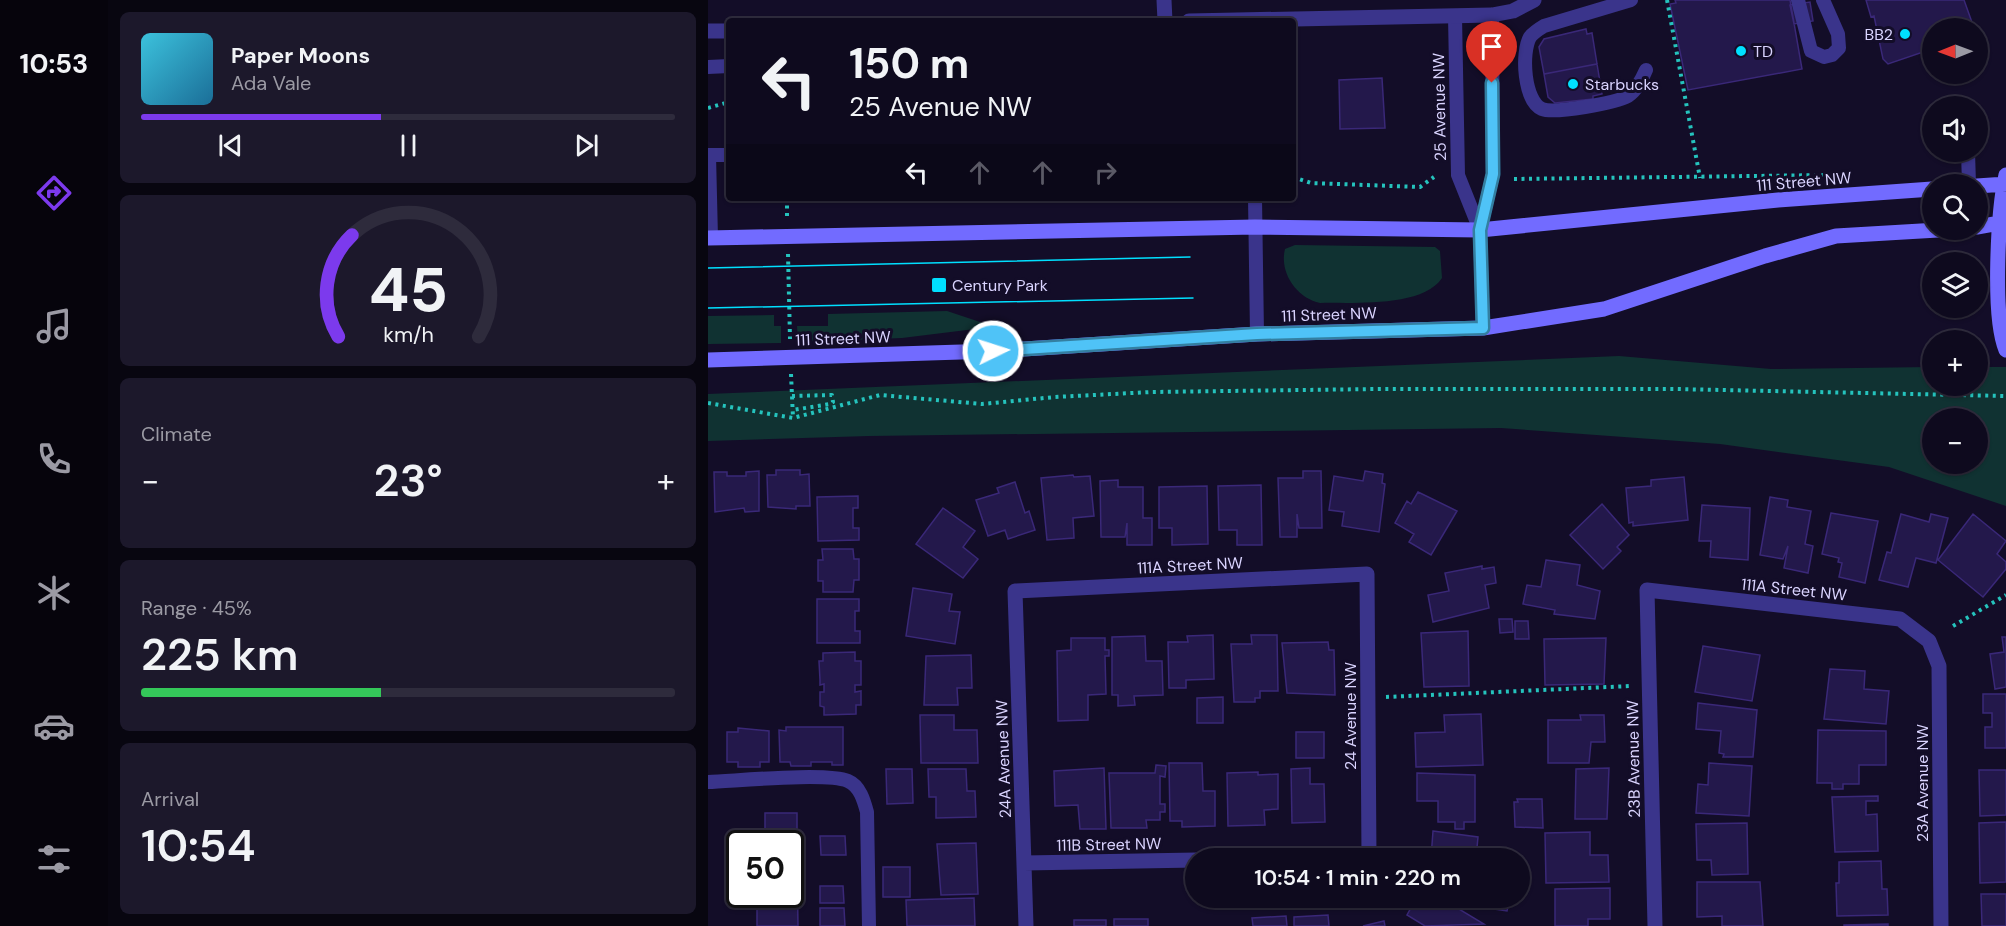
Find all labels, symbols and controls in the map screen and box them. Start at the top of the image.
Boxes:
north arrow [1922,18,1988,84]
map controls [1922,18,1988,474]
pin [1466,21,1517,83]
place label: BB2 [1864,24,1893,45]
marker: BB2 [1898,27,1912,41]
icon: arrive [1475,30,1508,63]
text: 150 m [849,36,969,91]
text: Paper Moons [231,41,370,70]
place label: TD [1753,41,1773,62]
icon: left [750,42,828,120]
marker: TD [1734,44,1748,58]
text: 10:53 [20,46,88,81]
street label: 25 Avenue NW [1428,52,1451,161]
text: Ada Vale [231,70,311,96]
place label: Starbucks [1585,74,1659,95]
marker: Starbucks [1566,77,1580,91]
text: 25 Avenue NW [849,89,1032,124]
button: sound [1922,96,1988,162]
icon: previous [214,129,247,162]
icon: pause [392,129,425,162]
icon: next [570,129,603,162]
icon: left [900,156,933,189]
icon: ahead [963,156,996,189]
icon: ahead [1026,156,1059,189]
icon: right [1089,156,1122,189]
street label: 111 Street NW [1756,167,1853,196]
icon: directions [33,172,75,214]
button: search [1922,174,1988,240]
text: 45 [368,249,448,330]
button: layers [1922,252,1988,318]
place label: Century Park [952,275,1048,296]
marker: Century Park [930,276,948,294]
street label: 111 Street NW [1281,302,1378,327]
icon: music [33,305,75,347]
position arrow [961,319,1025,383]
text: km/h [383,322,433,350]
street label: 111 Street NW [795,326,892,351]
button: + [1922,330,1988,396]
button: − [1922,408,1988,474]
text: Climate [141,421,212,447]
icon: phone [33,438,75,480]
text: 23° [374,451,443,510]
text: − [141,459,159,502]
text: + [657,459,675,502]
street label: 111A Street NW [1137,552,1244,579]
icon: climate [33,572,75,614]
street label: 111A Street NW [1740,574,1848,606]
text: Range · 45% [141,595,252,621]
text: 225 km [141,625,298,684]
street label: 24 Avenue NW [1340,661,1361,770]
street label: 24A Avenue NW [991,699,1016,819]
street label: 23B Avenue NW [1622,699,1645,818]
icon: car [33,705,75,747]
street label: 23A Avenue NW [1912,723,1933,842]
text: Arrival [141,786,199,812]
text: 10:54 [141,816,255,875]
speed limit sign: 50 [726,830,804,908]
street label: 111B Street NW [1056,833,1162,856]
icon: filters [33,838,75,880]
text: 10:54 · 1 min · 220 m [1254,863,1461,892]

